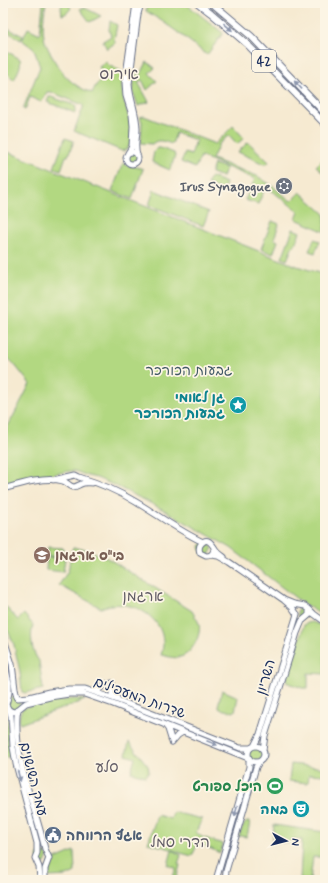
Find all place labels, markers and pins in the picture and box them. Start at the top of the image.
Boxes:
synagogue icon: Irus Synagogue [274,176,294,196]
place label: Irus Synagogue [180,178,271,198]
place label: גן לאומי גבעות הכורכר [134,389,225,423]
place icon: גן לאומי גבעות הכורכר [228,395,248,415]
school or university icon: בי"ס ארגמן [32,545,52,565]
place label: בי"ס ארגמן [55,547,124,565]
sports icon: היכל ספורט [265,776,285,796]
place label: היכל ספורט [192,778,262,796]
theatre icon: במה [291,799,311,819]
place label: במה [260,801,288,819]
public building icon: אגף הרווחה [43,825,63,845]
place label: אגף הרווחה [66,827,142,845]

